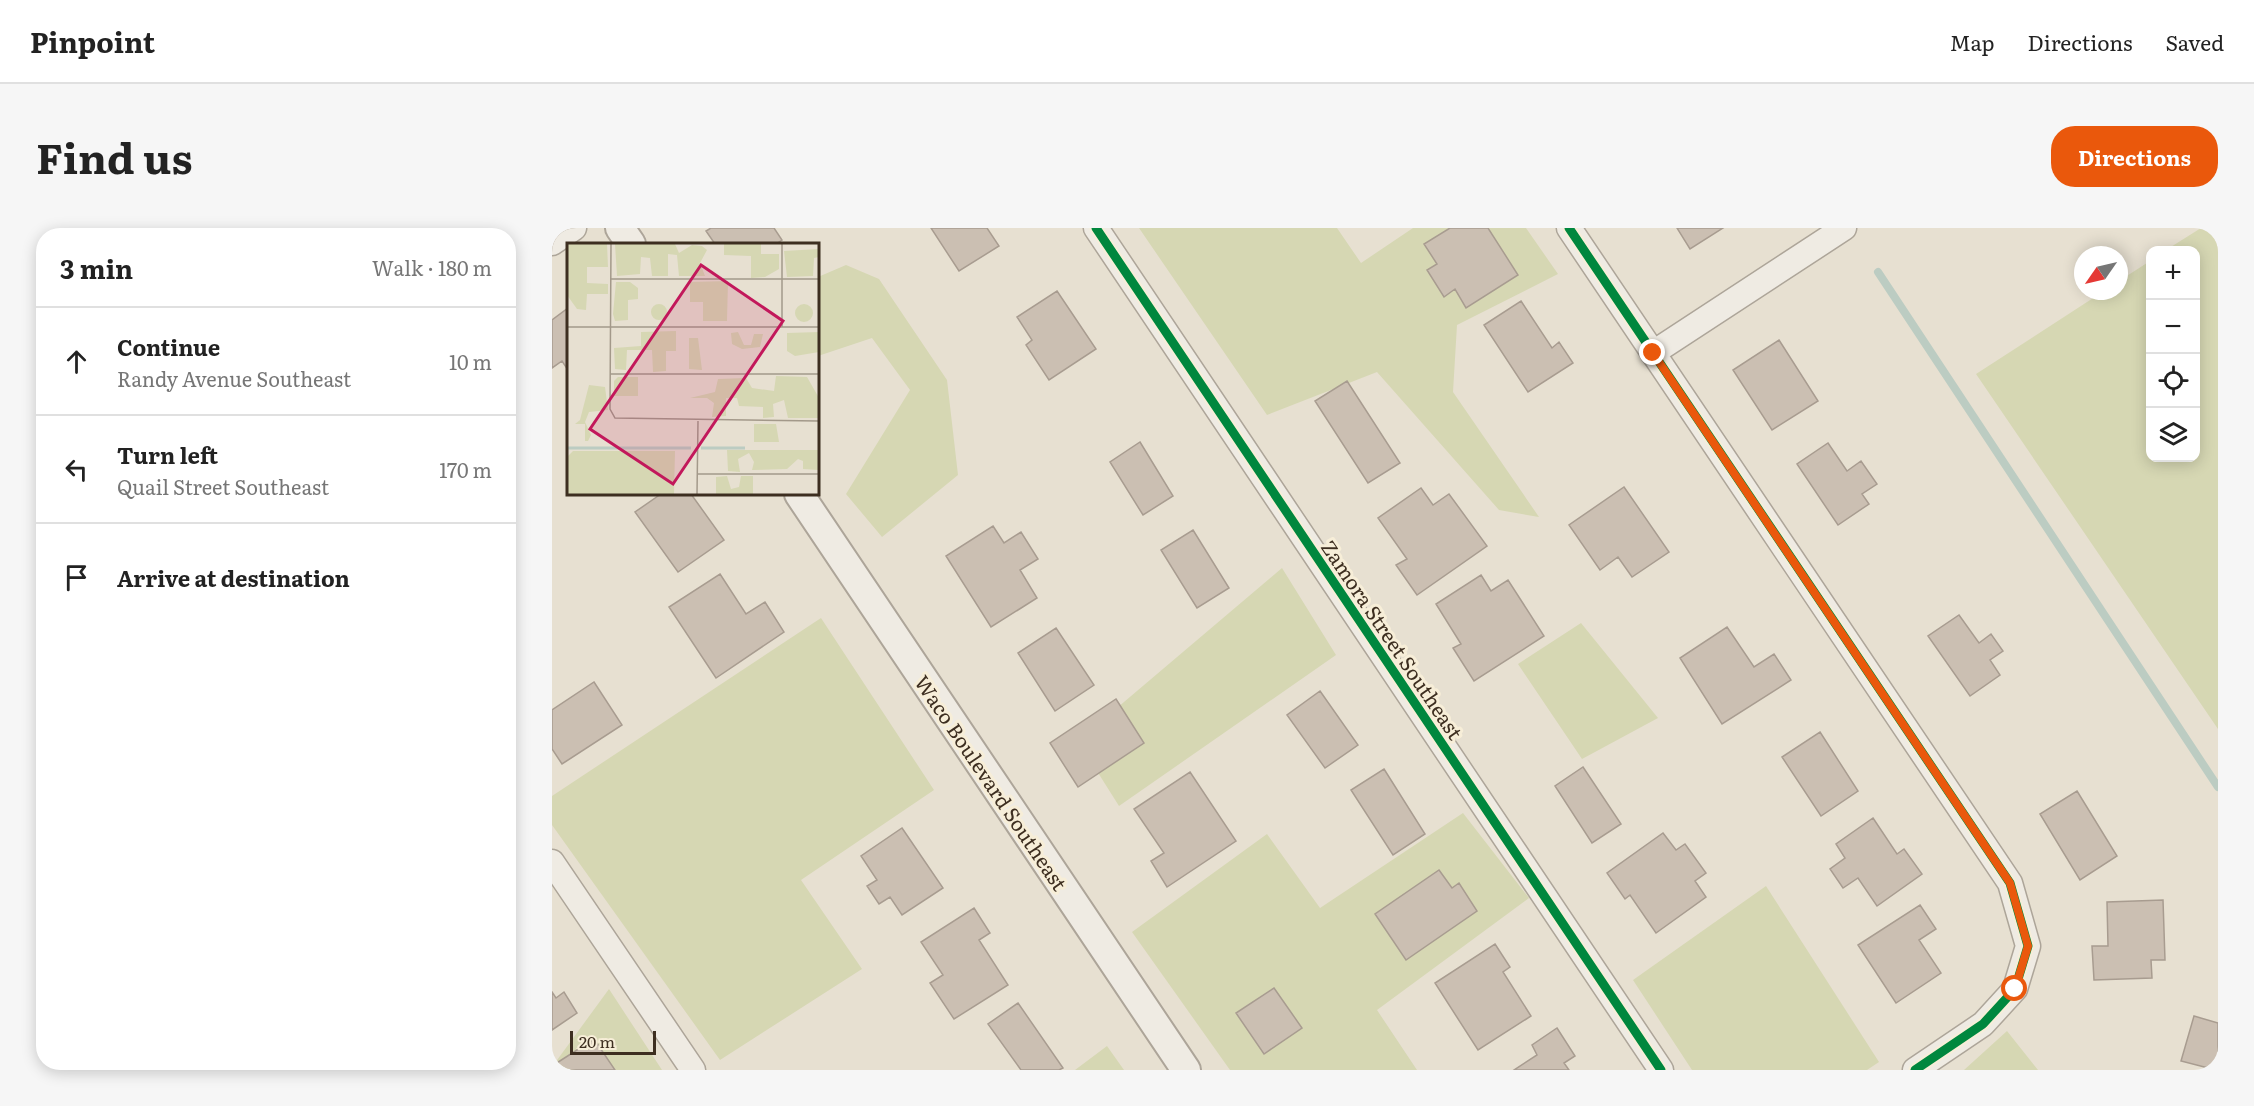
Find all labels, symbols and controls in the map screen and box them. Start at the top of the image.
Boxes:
text: Pinpoint [30,20,155,62]
text: Map [1950,26,1995,57]
text: Directions [2028,26,2133,57]
text: Saved [2166,26,2224,57]
text: Find us [36,125,193,187]
button: Directions [2051,126,2218,187]
inset map [567,243,819,495]
north arrow [2074,246,2128,300]
map controls [2146,246,2200,462]
button: + [2146,246,2200,300]
text: 3 min [60,248,133,287]
text: Walk · 180 m [372,252,492,282]
button: − [2146,300,2200,354]
text: Continue [117,330,220,363]
route end [1639,339,1665,365]
icon: ahead [60,345,93,378]
text: 10 m [449,346,492,376]
button: locate [2146,354,2200,408]
text: Randy Avenue Southeast [117,363,351,393]
button: layers [2146,408,2200,462]
text: Turn left [117,438,218,471]
icon: left [60,453,93,486]
text: 170 m [439,454,492,484]
text: Quail Street Southeast [117,471,329,501]
street label: Zamora Street Southeast [1315,533,1471,745]
icon: arrive [60,561,93,594]
text: Arrive at destination [117,561,350,594]
street label: Waco Boulevard Southeast [908,668,1076,896]
route start [2001,975,2027,1001]
scale bar [570,1028,656,1056]
text: 20 m [579,1029,615,1053]

